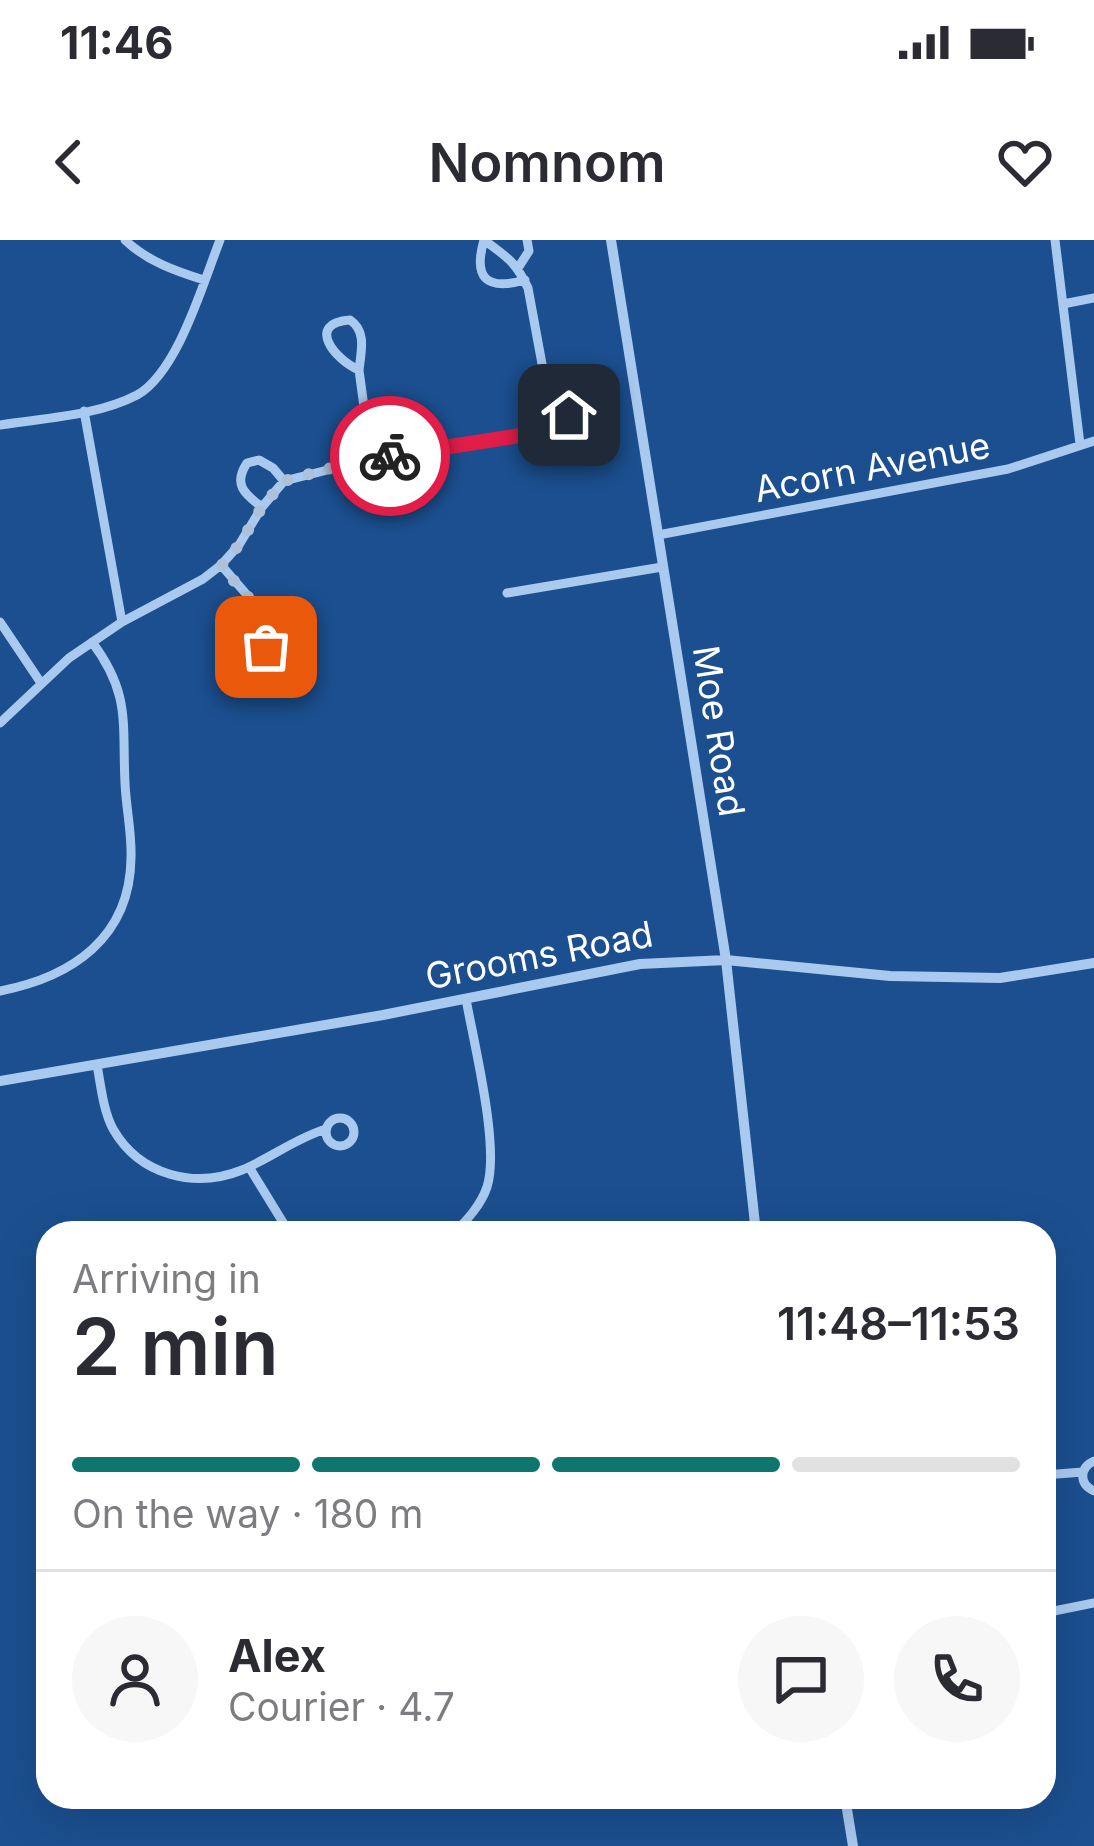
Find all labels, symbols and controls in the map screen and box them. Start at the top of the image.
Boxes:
text: 11:46 [60,15,174,70]
icon: back [36,129,102,195]
icon: heart [992,129,1058,195]
text: Nomnom [428,130,666,195]
pin [518,364,620,466]
icon: home [536,382,602,448]
courier [330,396,450,516]
icon: bike [357,423,423,489]
street label: Acorn Avenue [751,423,993,511]
pin [215,596,317,698]
icon: bag [233,614,299,680]
street label: Moe Road [684,643,754,819]
street label: Grooms Road [422,911,656,999]
text: Arriving in [72,1255,261,1302]
text: 11:48–11:53 [777,1296,1020,1351]
text: 2 min [72,1299,279,1394]
text: On the way · 180 m [72,1490,423,1537]
button: person [72,1616,198,1742]
button: chat [738,1616,864,1742]
button: phone [894,1616,1020,1742]
text: Alex [228,1628,326,1683]
text: Courier · 4.7 [228,1683,455,1730]

